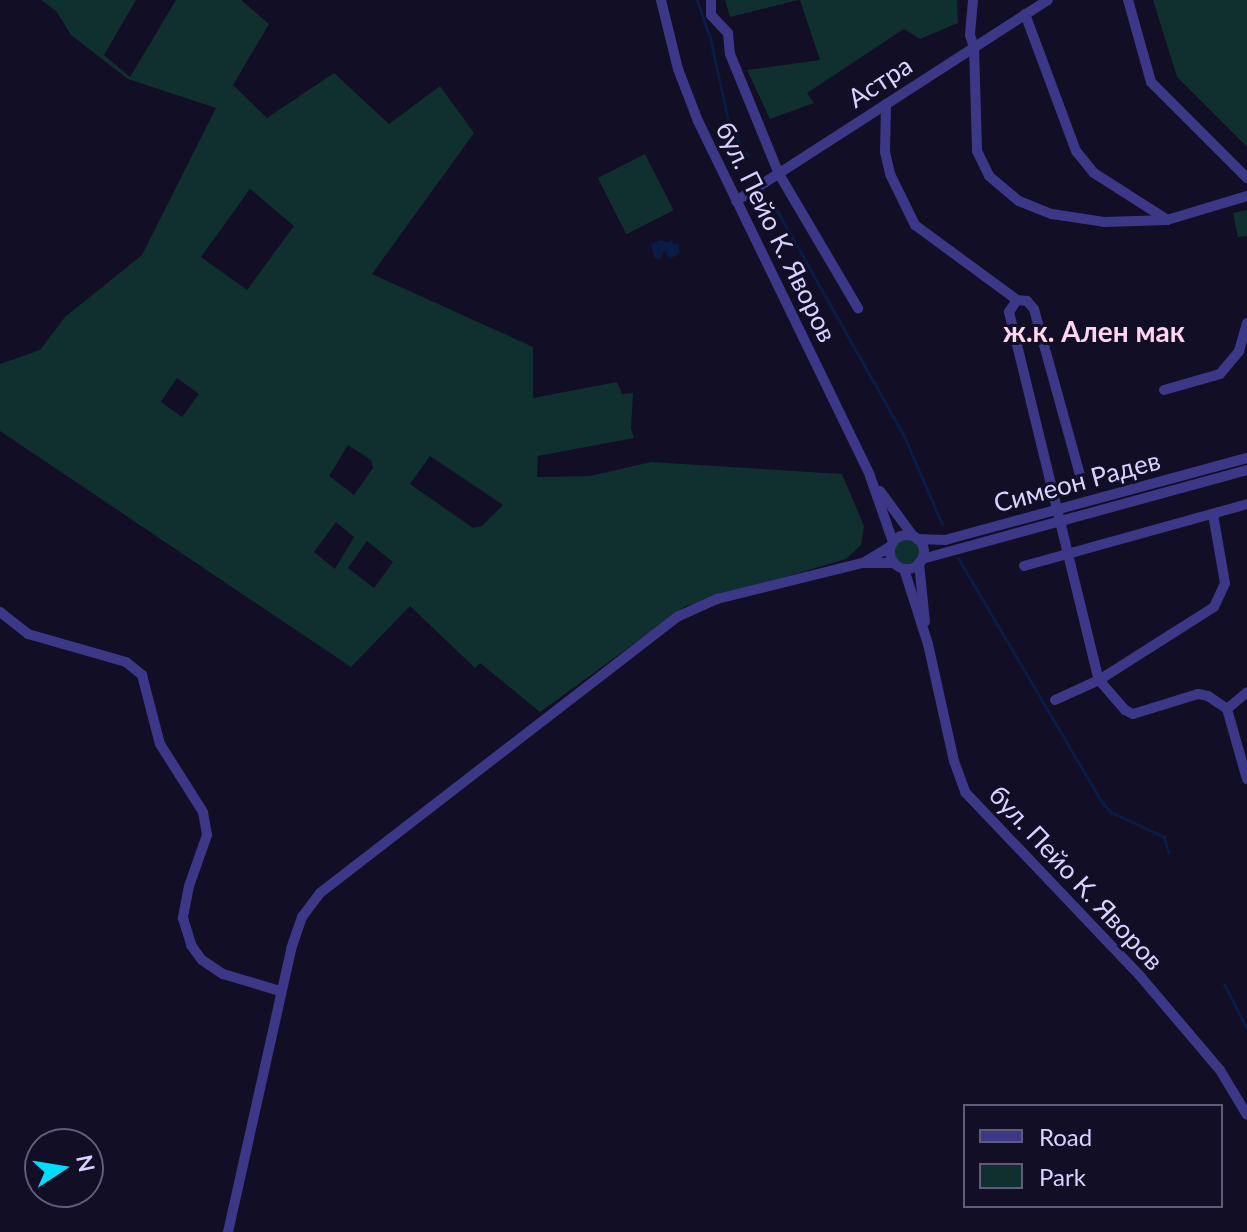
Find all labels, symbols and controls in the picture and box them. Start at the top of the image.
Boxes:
street label: Астра [842,50,918,114]
street label: бул. Пейо К. Яворов [709,117,843,347]
district label: ж.к. Ален мак [1003,314,1185,348]
street label: Симеон Радев [990,445,1164,519]
street label: бул. Пейо К. Яворов [982,779,1170,977]
legend [963,1104,1223,1208]
text: Road [1039,1122,1092,1151]
north arrow [24,1128,104,1208]
text: N [71,1152,101,1174]
text: Park [1039,1162,1086,1191]

